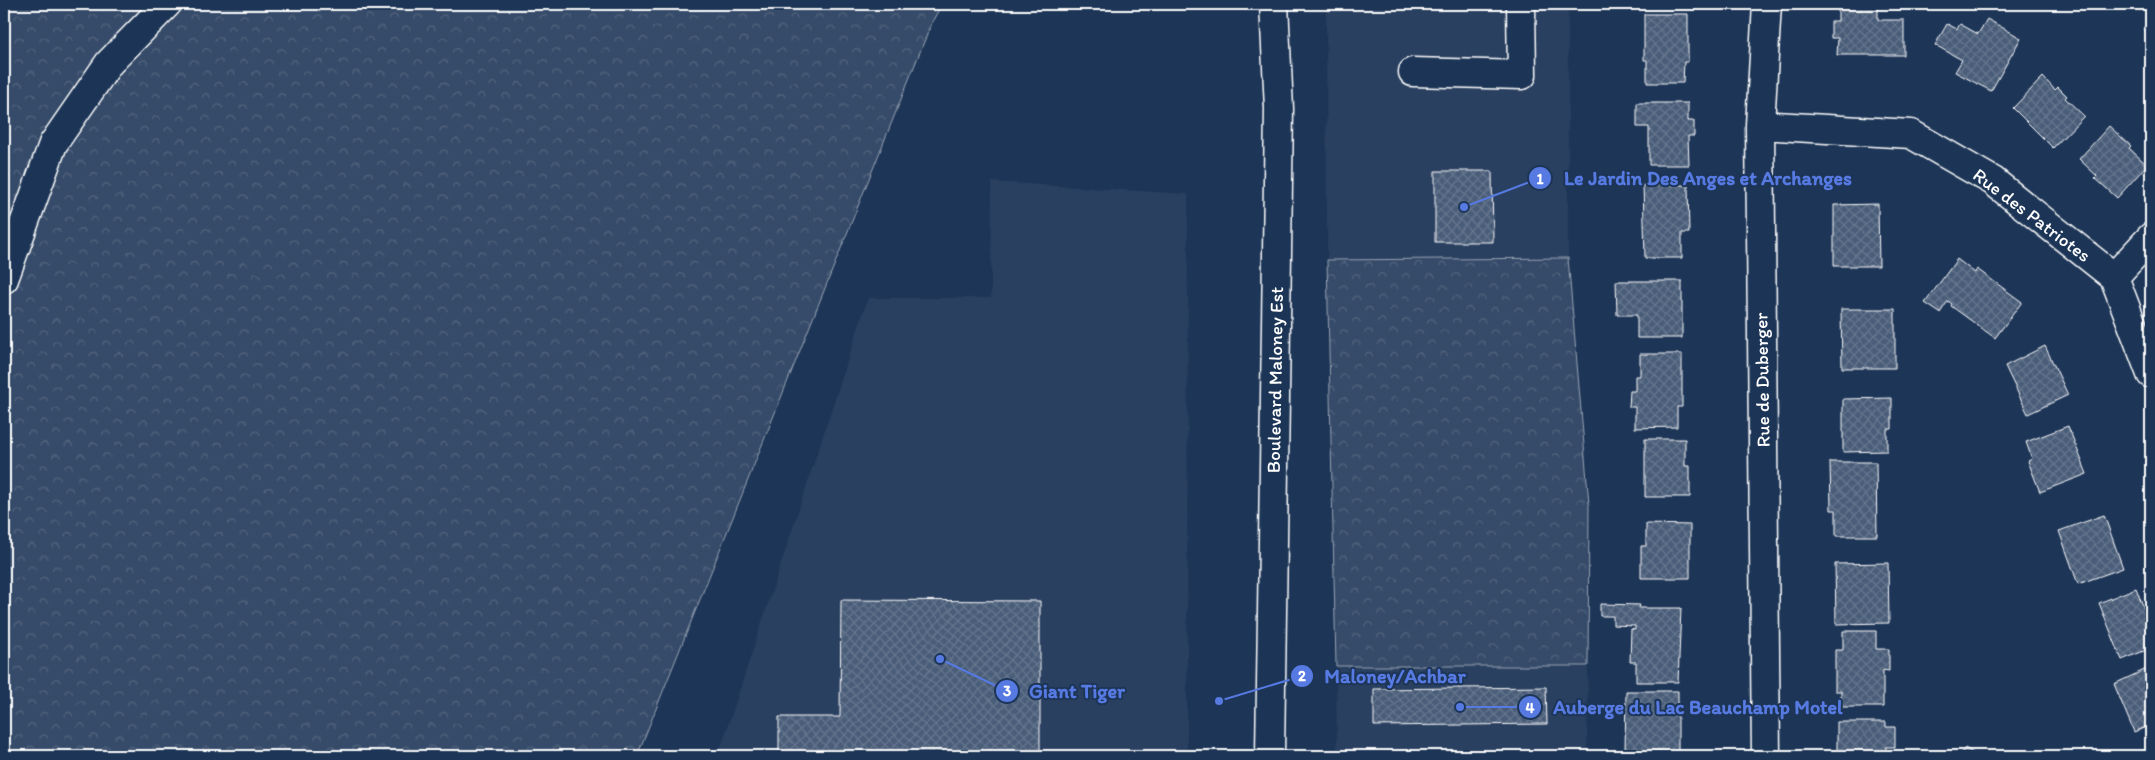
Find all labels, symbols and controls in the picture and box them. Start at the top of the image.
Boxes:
callout: Le Jardin Des Anges et Archanges [1528,161,1862,196]
street label: Rue des Patriotes [1968,163,2096,267]
text: Le Jardin Des Anges et Archanges [1564,166,1852,191]
text: 1 [1537,170,1544,188]
street label: Boulevard Maloney Est [1262,287,1288,473]
street label: Rue de Duberger [1749,312,1775,448]
callout: Maloney/Achbar [1289,658,1476,693]
text: Maloney/Achbar [1324,664,1467,689]
text: 2 [1298,667,1306,685]
callout: Giant Tiger [994,673,1135,708]
text: Giant Tiger [1029,679,1126,704]
text: 3 [1003,682,1011,700]
callout: Auberge du Lac Beauchamp Motel [1518,690,1853,725]
text: Auberge du Lac Beauchamp Motel [1552,695,1843,720]
text: 4 [1525,699,1535,717]

